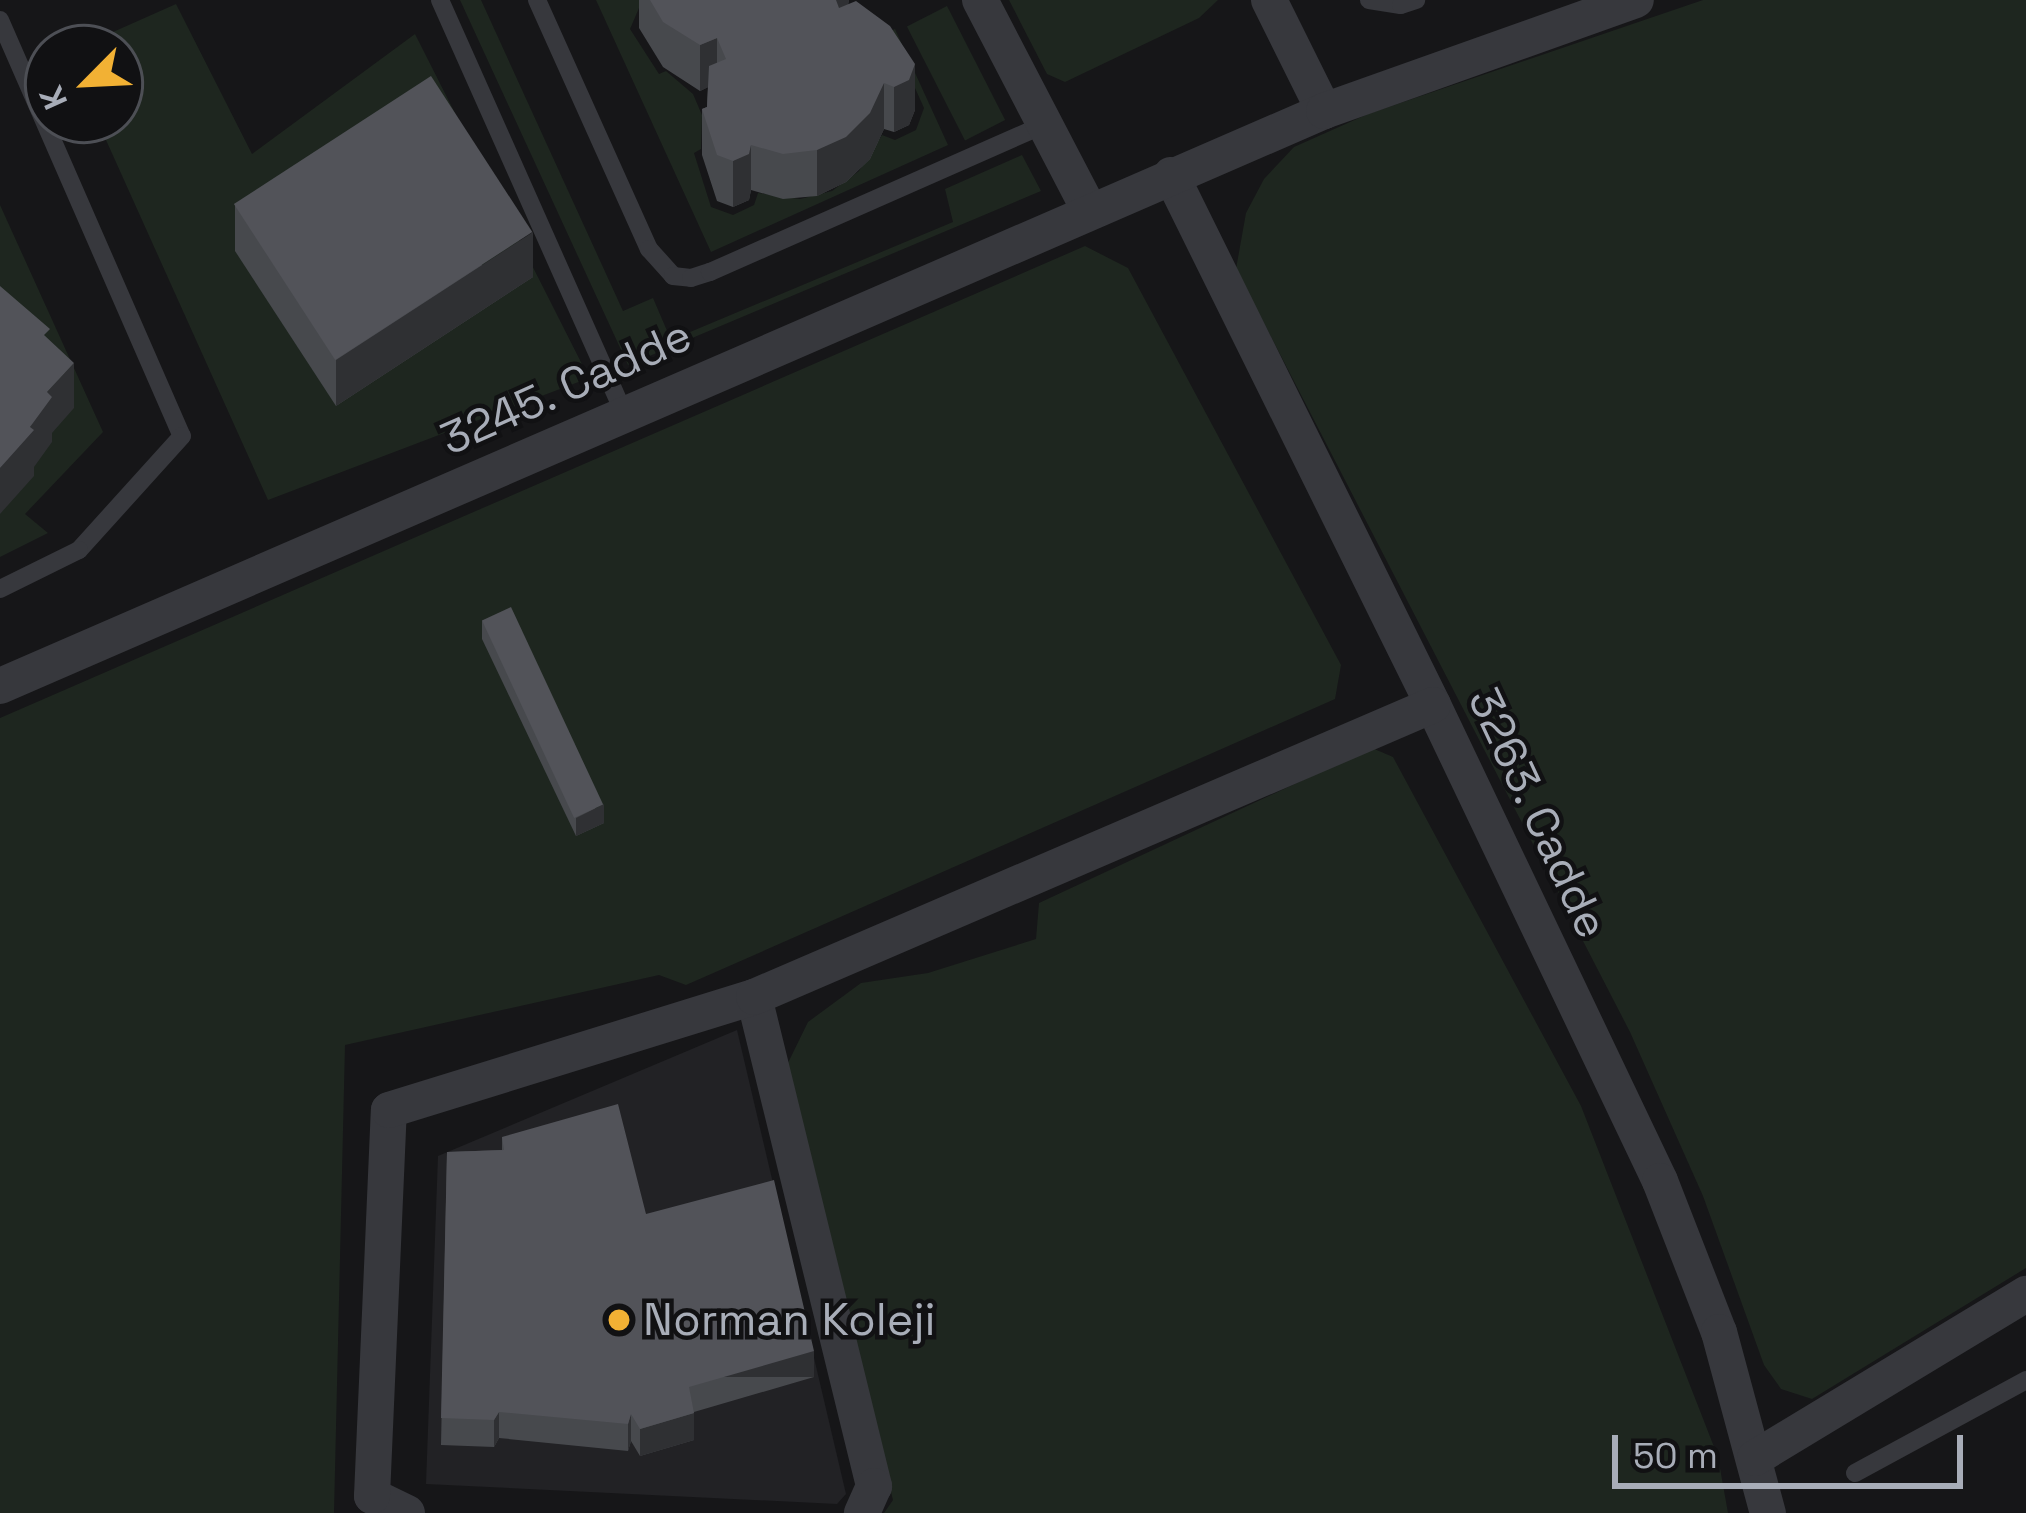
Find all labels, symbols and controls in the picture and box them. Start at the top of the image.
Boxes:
north arrow [24,24,144,144]
text: K [30,79,77,115]
street label: 3245. Cadde [432,307,700,467]
street label: 3263. Cadde [1456,679,1620,947]
place label: Norman Koleji [643,1293,936,1347]
marker: Norman Koleji [606,1307,632,1333]
scale bar [1618,1411,1969,1485]
text: 50 m [1633,1433,1718,1479]

